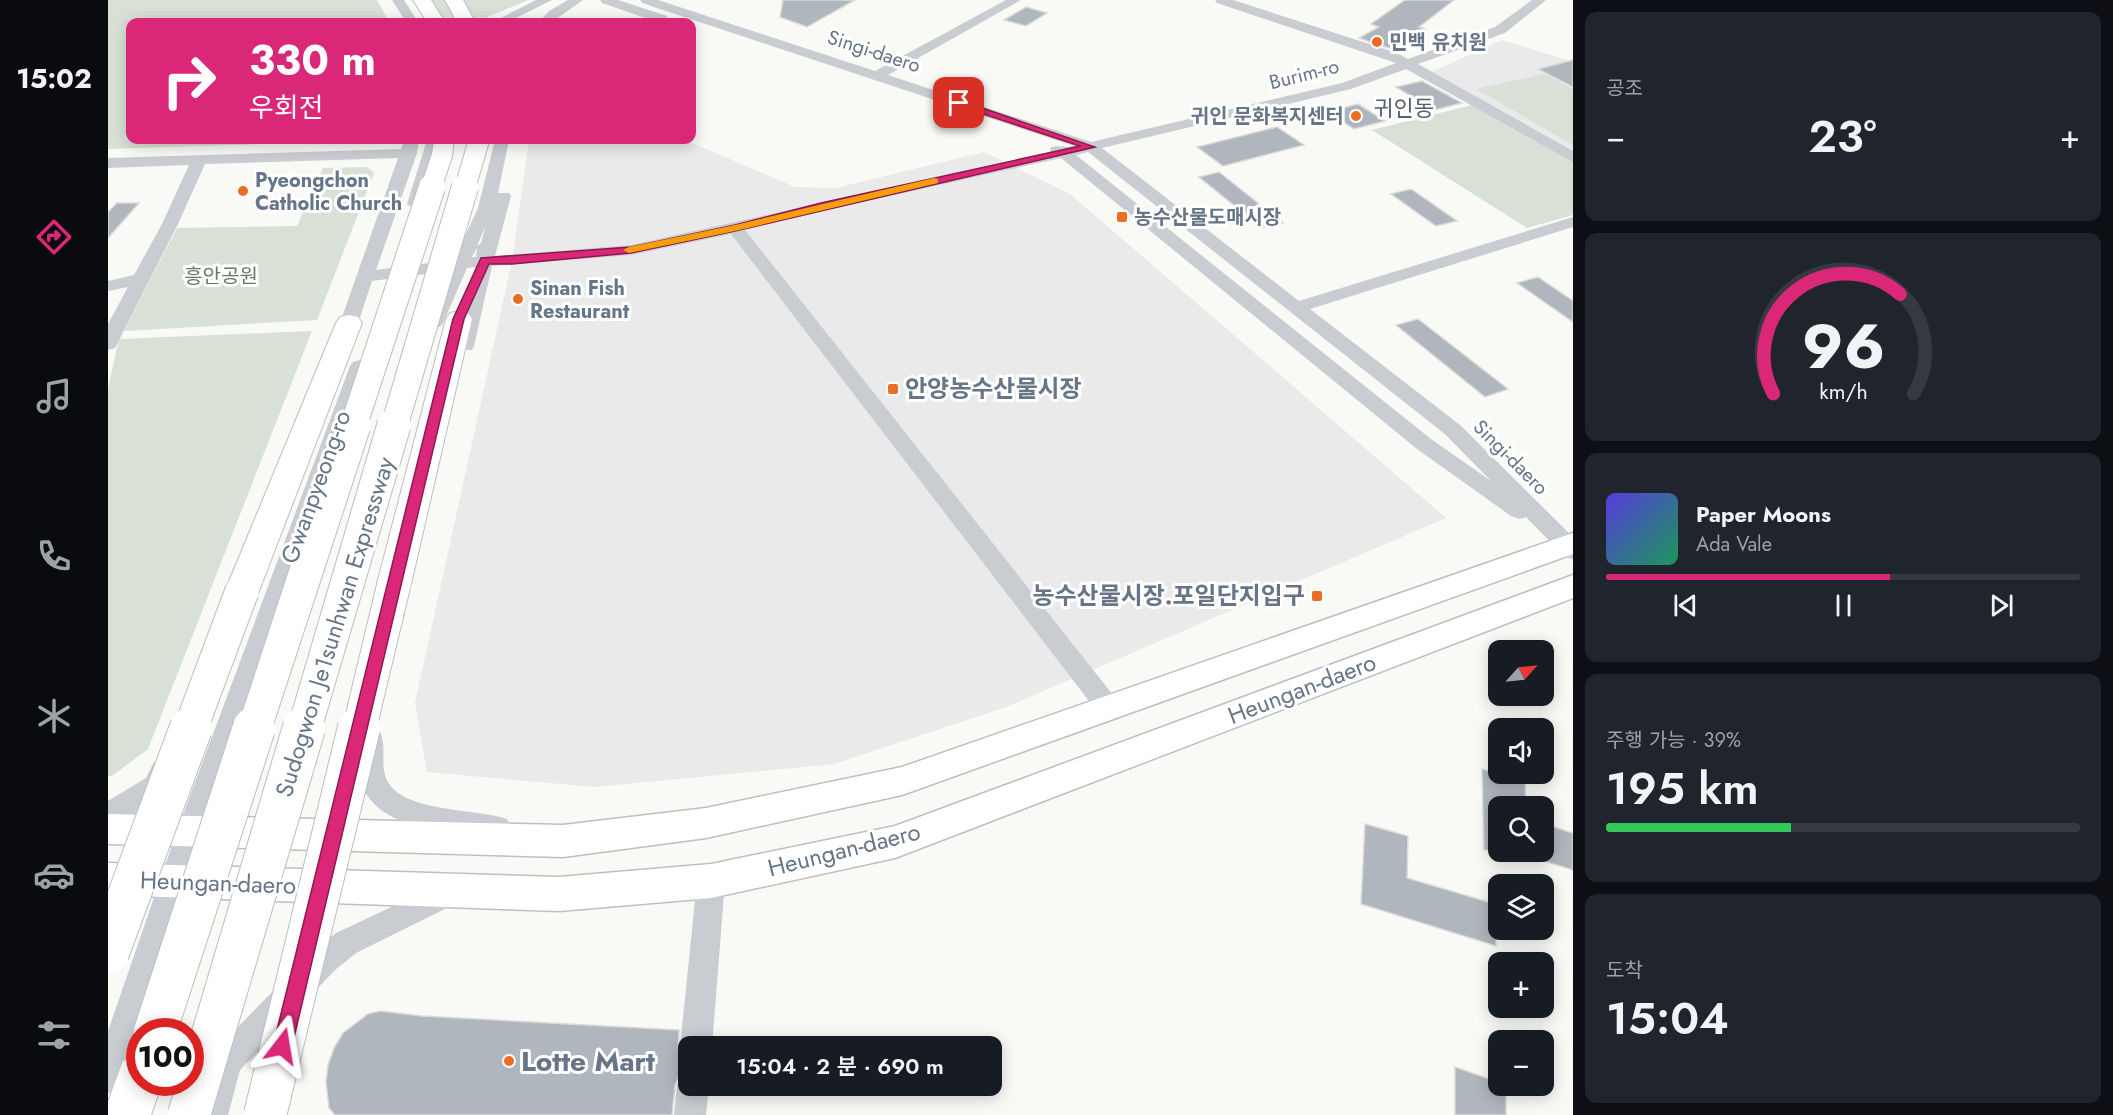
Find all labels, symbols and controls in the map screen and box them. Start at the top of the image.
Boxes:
street label: Singi-daero [824,23,924,80]
place label: 민백 유치원 [1389,28,1487,57]
text: 330 m [249,30,376,91]
marker: 민백 유치원 [1370,35,1384,49]
icon: right [150,42,228,120]
street label: Burim-ro [1266,52,1342,97]
text: 15:02 [16,59,92,98]
text: 공조 [1606,74,1643,103]
pin [933,77,984,128]
icon: arrive [942,86,975,119]
text: 우회전 [249,88,324,127]
district label: 귀인동 [1374,92,1434,124]
place label: 귀인 문화복지센터 [1191,102,1344,131]
text: 23° [1808,104,1877,169]
marker: 귀인 문화복지센터 [1349,109,1363,123]
text: − [1606,113,1625,160]
text: + [2060,113,2080,160]
place label: Pyeongchon Catholic Church [255,166,402,218]
marker: Pyeongchon Catholic Church [236,184,250,198]
place label: 농수산물도매시장 [1134,203,1281,232]
marker: 농수산물도매시장 [1115,210,1129,224]
icon: directions [33,216,75,258]
park label: 흥안공원 [184,262,258,291]
place label: Sinan Fish Restaurant [530,274,630,326]
marker: Sinan Fish Restaurant [511,292,525,306]
text: 96 [1801,301,1885,391]
place label: 안양농수산물시장 [905,371,1082,406]
icon: music [33,375,75,417]
text: km/h [1819,376,1867,407]
marker: 안양농수산물시장 [886,382,900,396]
street label: Gwanpyeong-ro [272,405,359,568]
street label: Singi-daero [1466,413,1555,502]
street label: Sudogwon Je1sunhwan Expressway [266,452,403,801]
text: Paper Moons [1696,498,1831,530]
text: Ada Vale [1696,530,1772,559]
icon: phone [33,535,75,577]
place label: 농수산물시장.포일단지입구 [1032,578,1305,613]
marker: 농수산물시장.포일단지입구 [1310,589,1324,603]
icon: previous [1669,589,1702,622]
icon: pause [1827,589,1860,622]
icon: next [1985,589,2018,622]
north arrow [1488,640,1554,706]
map controls [1488,640,1554,1096]
street label: Heungan-daero [1223,644,1381,733]
icon: climate [33,695,75,737]
button: sound [1488,718,1554,784]
text: 주행 가능 · 39% [1606,726,1741,755]
text: 195 km [1606,756,1759,821]
button: search [1488,796,1554,862]
street label: Heungan-daero [764,814,924,885]
icon: car [33,854,75,896]
street label: Heungan-daero [139,862,297,903]
button: layers [1488,874,1554,940]
button: + [1488,952,1554,1018]
text: 도착 [1606,956,1643,985]
text: 15:04 [1606,986,1729,1051]
icon: filters [33,1014,75,1056]
position arrow [250,1014,314,1078]
speed limit sign: 100 [126,1018,204,1096]
button: − [1488,1030,1554,1096]
place label: Lotte Mart [521,1041,655,1082]
text: 15:04 · 2 분 · 690 m [736,1050,944,1082]
marker: Lotte Mart [502,1054,516,1068]

